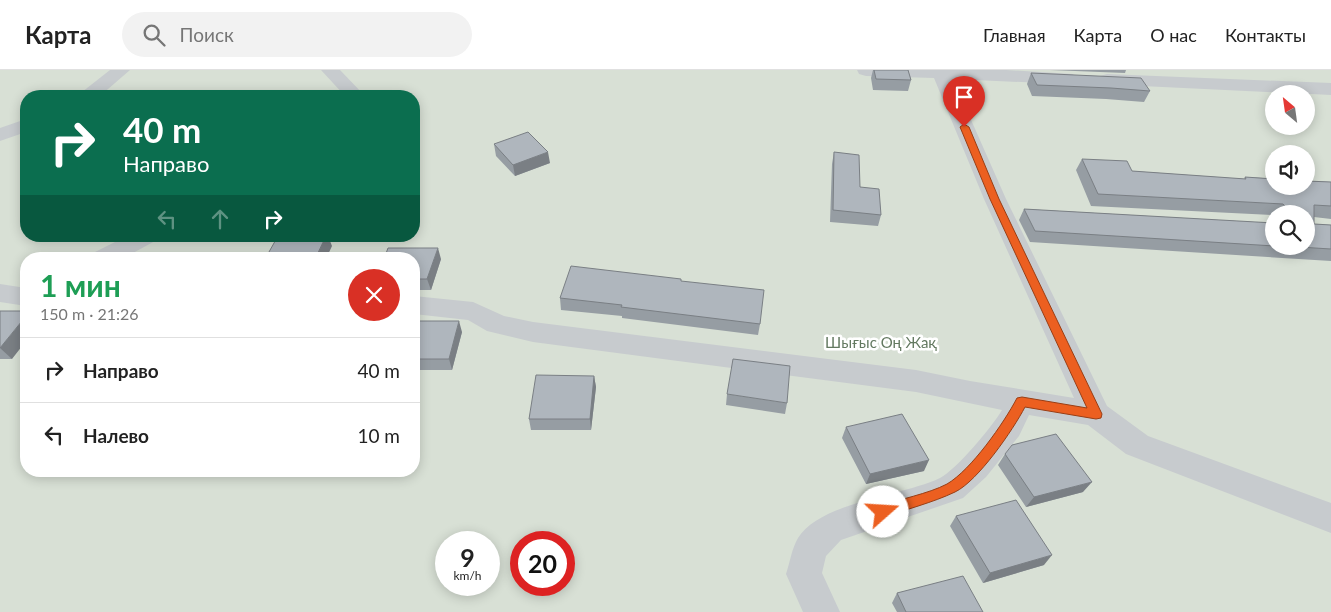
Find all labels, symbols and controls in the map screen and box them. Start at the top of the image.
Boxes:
search box [122,12,472,57]
text: Карта [25,20,92,49]
icon: search [140,21,168,49]
text: Поиск [180,23,234,46]
text: Главная [983,24,1046,46]
text: Карта [1074,24,1122,46]
text: О нас [1150,24,1197,46]
text: Контакты [1225,24,1306,46]
pin [943,76,985,127]
icon: arrive [950,83,978,111]
north arrow [1265,85,1315,135]
map controls [1265,85,1315,255]
text: 40 m [123,108,201,150]
icon: right [40,110,105,175]
button: sound [1265,145,1315,195]
text: Направо [123,150,209,177]
icon: left [153,205,181,233]
icon: ahead [206,205,234,233]
icon: right [259,205,287,233]
button: search [1265,205,1315,255]
text: 1 мин [40,267,121,303]
button: close [348,269,400,321]
text: 150 m · 21:26 [40,304,139,323]
park label: Шығыс Оң Жақ [825,333,937,351]
icon: right [40,356,68,384]
text: Направо [83,359,159,382]
text: 40 m [357,359,400,382]
icon: left [40,421,68,449]
text: Налево [83,424,149,447]
text: 10 m [357,424,400,447]
position arrow [856,485,908,537]
speed limit sign: 20 [510,531,575,596]
text: 9 [460,542,475,572]
text: km/h [453,568,482,583]

